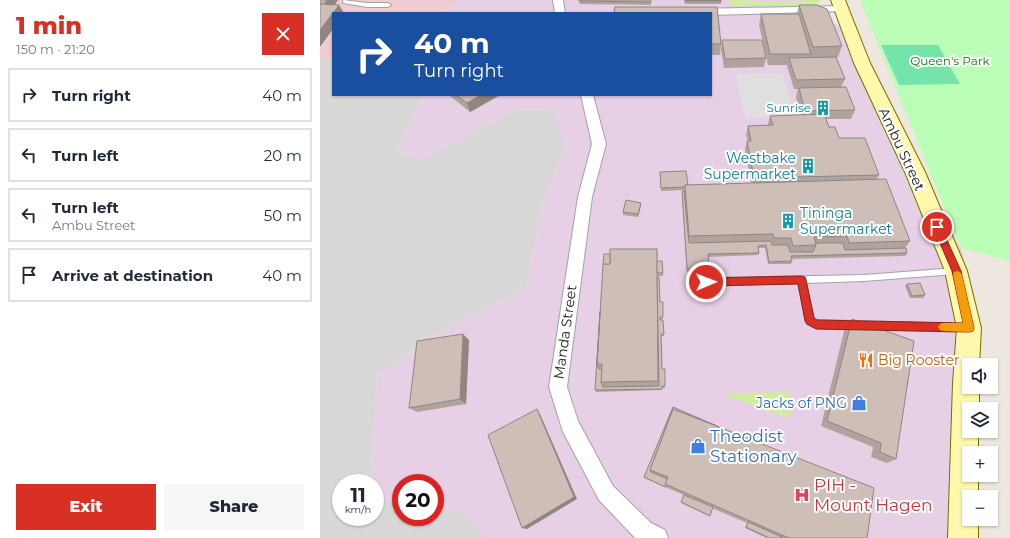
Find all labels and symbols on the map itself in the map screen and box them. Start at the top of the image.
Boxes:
park label: Queen's Park [910,53,991,68]
building icon: Sunrise [814,99,832,117]
place label: Sunrise [766,100,811,115]
street label: Ambu Street [875,105,929,194]
place label: Westbake Supermarket [704,149,796,183]
building icon: Westbake Supermarket [799,157,817,175]
place label: Tininga Supermarket [800,204,893,238]
pin [920,210,954,244]
building icon: Tininga Supermarket [779,212,797,230]
position arrow [685,261,727,303]
street label: Manda Street [549,283,581,380]
restaurant icon: Big Rooster [857,351,875,369]
place label: Big Rooster [878,351,960,369]
place label: Jacks of PNG [755,394,847,412]
shop icon: Jacks of PNG [850,394,868,412]
place label: Theodist Stationary [710,426,797,466]
shop icon: Theodist Stationary [689,437,707,455]
speed limit sign: 20 [392,474,444,526]
place label: PIH - Mount Hagen [814,475,932,515]
hospital icon: PIH - Mount Hagen [793,486,811,504]

